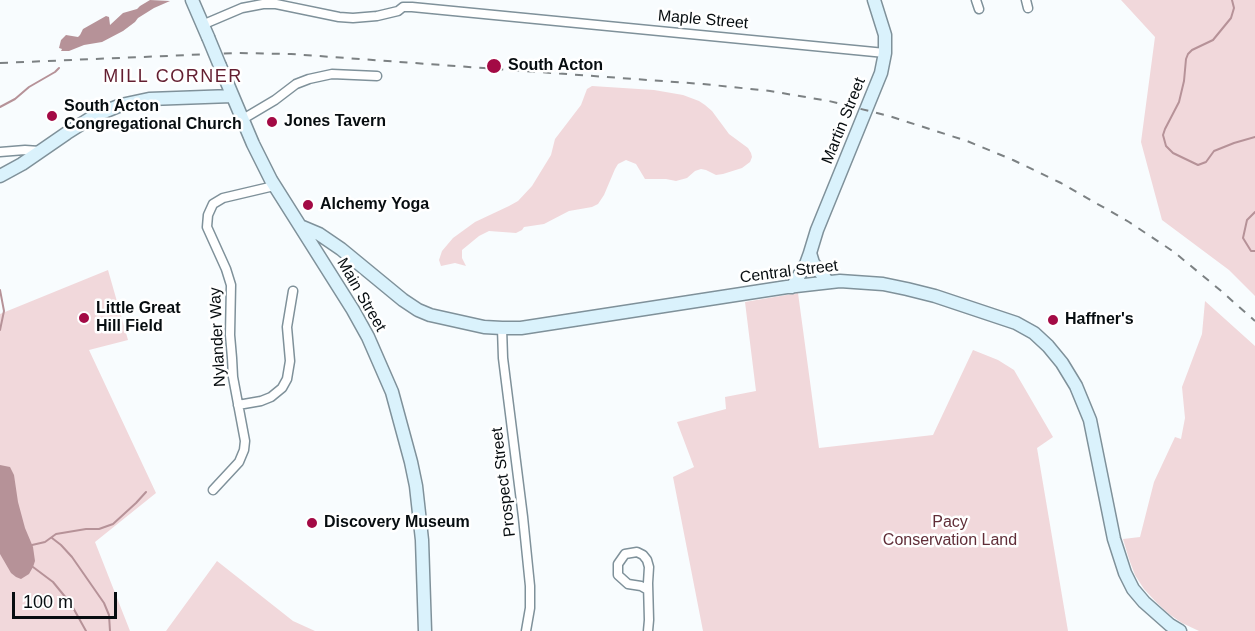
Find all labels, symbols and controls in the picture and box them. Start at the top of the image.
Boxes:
street label: Maple Street [657,6,749,34]
place label: South Acton [508,56,603,76]
marker: South Acton [485,57,503,75]
district label: MILL CORNER [103,66,243,88]
street label: Martin Street [818,75,870,167]
place label: South Acton Congregational Church [64,97,242,135]
marker: South Acton Congregational Church [45,109,59,123]
place label: Jones Tavern [284,112,386,132]
marker: Jones Tavern [265,115,279,129]
place label: Alchemy Yoga [320,195,429,215]
marker: Alchemy Yoga [301,198,315,212]
street label: Main Street [332,255,390,335]
street label: Central Street [739,256,839,288]
street label: Nylander Way [206,287,230,387]
place label: Little Great Hill Field [96,299,180,337]
place label: Haffner's [1065,310,1134,330]
marker: Little Great Hill Field [77,311,91,325]
marker: Haffner's [1046,313,1060,327]
street label: Prospect Street [488,426,520,538]
place label: Discovery Museum [324,513,470,533]
park label: Pacy Conservation Land [883,513,1017,551]
marker: Discovery Museum [305,516,319,530]
scale bar [15,580,120,618]
text: 100 m [23,592,73,612]

